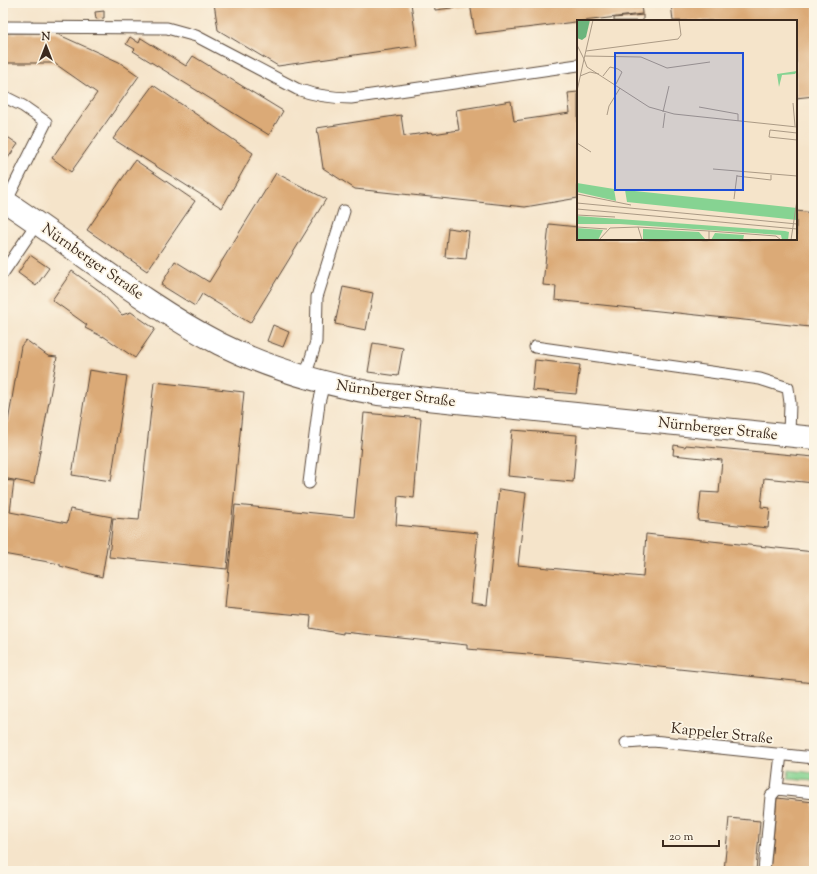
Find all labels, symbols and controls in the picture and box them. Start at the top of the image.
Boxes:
inset map [577,20,797,240]
north arrow [26,26,66,66]
text: N [41,29,51,45]
street label: Nürnberger Straße [37,219,147,305]
street label: Nürnberger Straße [335,376,457,413]
street label: Nürnberger Straße [657,413,779,446]
street label: Kappeler Straße [670,719,774,750]
scale bar [663,822,719,848]
text: 20 m [669,828,694,846]

